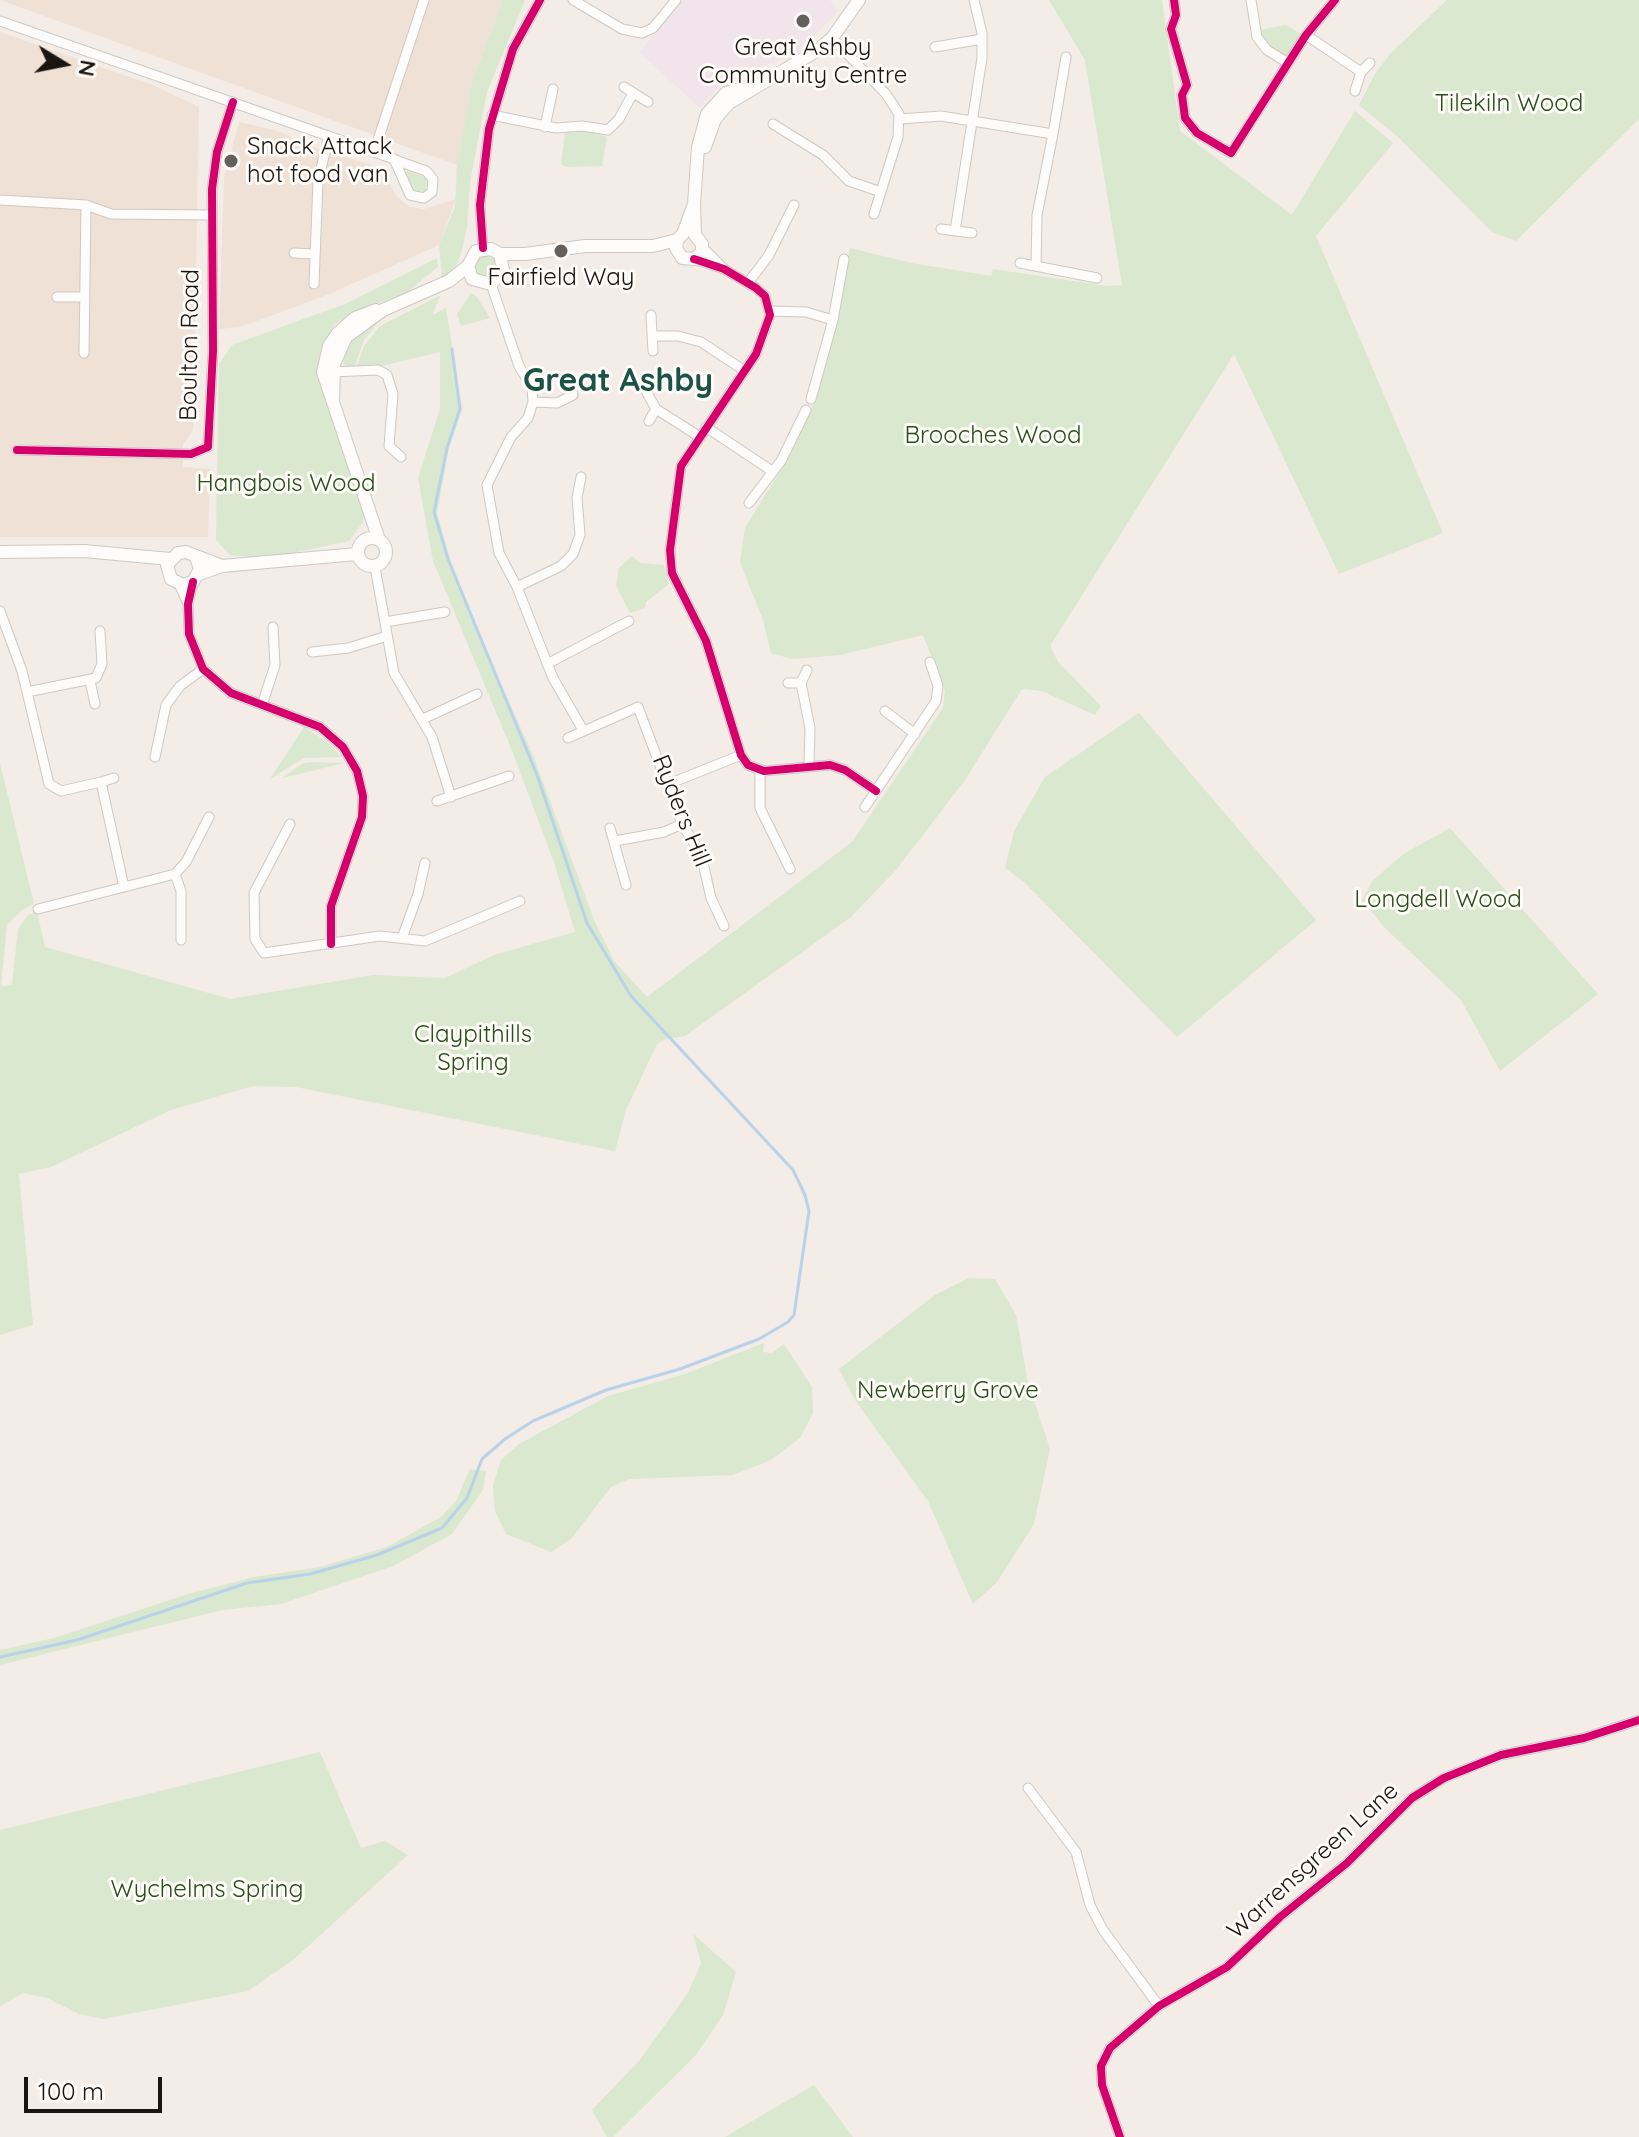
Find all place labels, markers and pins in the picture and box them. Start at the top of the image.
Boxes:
marker: Great Ashby Community Centre [794,12,812,30]
place label: Great Ashby Community Centre [699,34,907,90]
place label: Snack Attack hot food van [247,133,392,189]
marker: Snack Attack hot food van [222,152,240,170]
marker: Fairfield Way [552,242,570,260]
place label: Fairfield Way [488,264,634,292]

